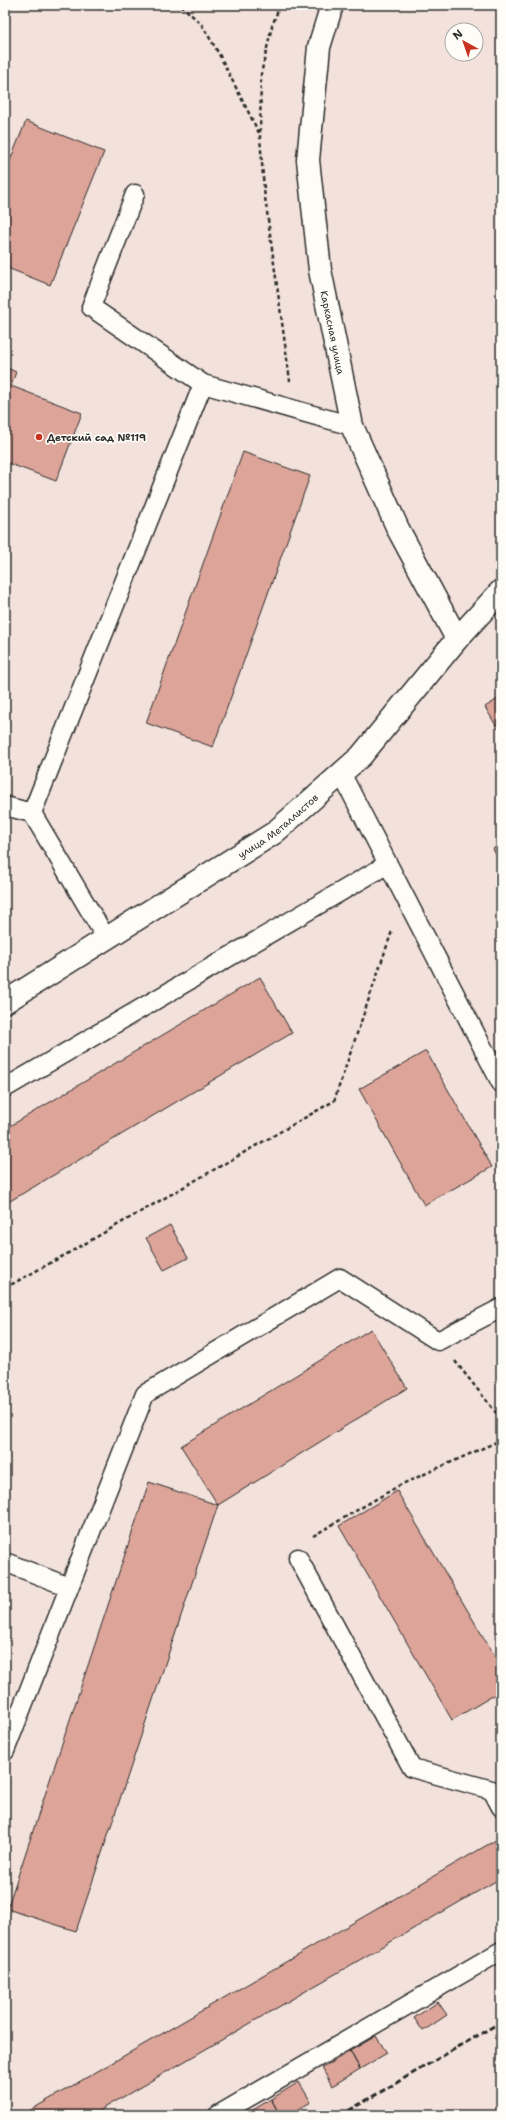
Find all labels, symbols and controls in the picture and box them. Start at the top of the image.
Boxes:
north arrow [444,22,484,62]
text: N [450,26,466,43]
street label: Каркасная улица [318,289,348,376]
place label: Детский сад №119 [47,431,146,444]
marker: Детский сад №119 [34,432,44,442]
street label: улица Металлистов [235,791,321,861]

